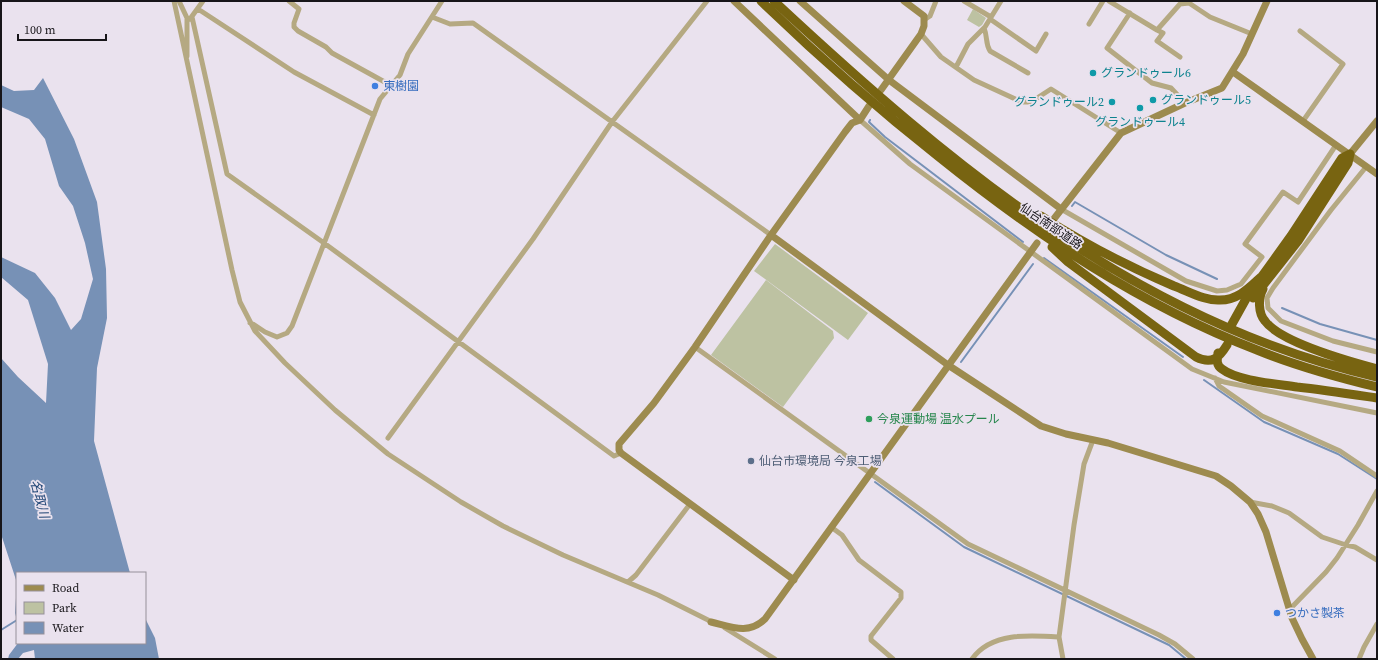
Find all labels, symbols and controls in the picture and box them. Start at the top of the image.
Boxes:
scale bar [18,16,106,42]
text: 100 m [24,22,56,38]
place label: グランドゥール6 [1101,65,1191,81]
marker: グランドゥール6 [1088,68,1098,78]
place label: 東樹園 [383,78,419,94]
marker: 東樹園 [370,81,380,91]
place label: グランドゥール5 [1161,92,1251,108]
place label: グランドゥール2 [1014,94,1104,110]
marker: グランドゥール5 [1148,95,1158,105]
marker: グランドゥール2 [1107,97,1117,107]
marker: グランドゥール4 [1135,103,1145,113]
place label: グランドゥール4 [1095,114,1185,130]
street label: 仙台南部道路 [1017,199,1085,253]
place label: 今泉運動場 温水プール [877,411,1000,427]
marker: 今泉運動場 温水プール [864,414,874,424]
place label: 仙台市環境局 今泉工場 [759,453,882,469]
marker: 仙台市環境局 今泉工場 [746,456,756,466]
water label: 名取川 [27,478,54,522]
legend [16,572,146,644]
text: Road [52,580,79,596]
text: Park [52,600,77,616]
place label: つかさ製茶 [1285,605,1345,621]
marker: つかさ製茶 [1272,608,1282,618]
text: Water [52,620,84,636]

